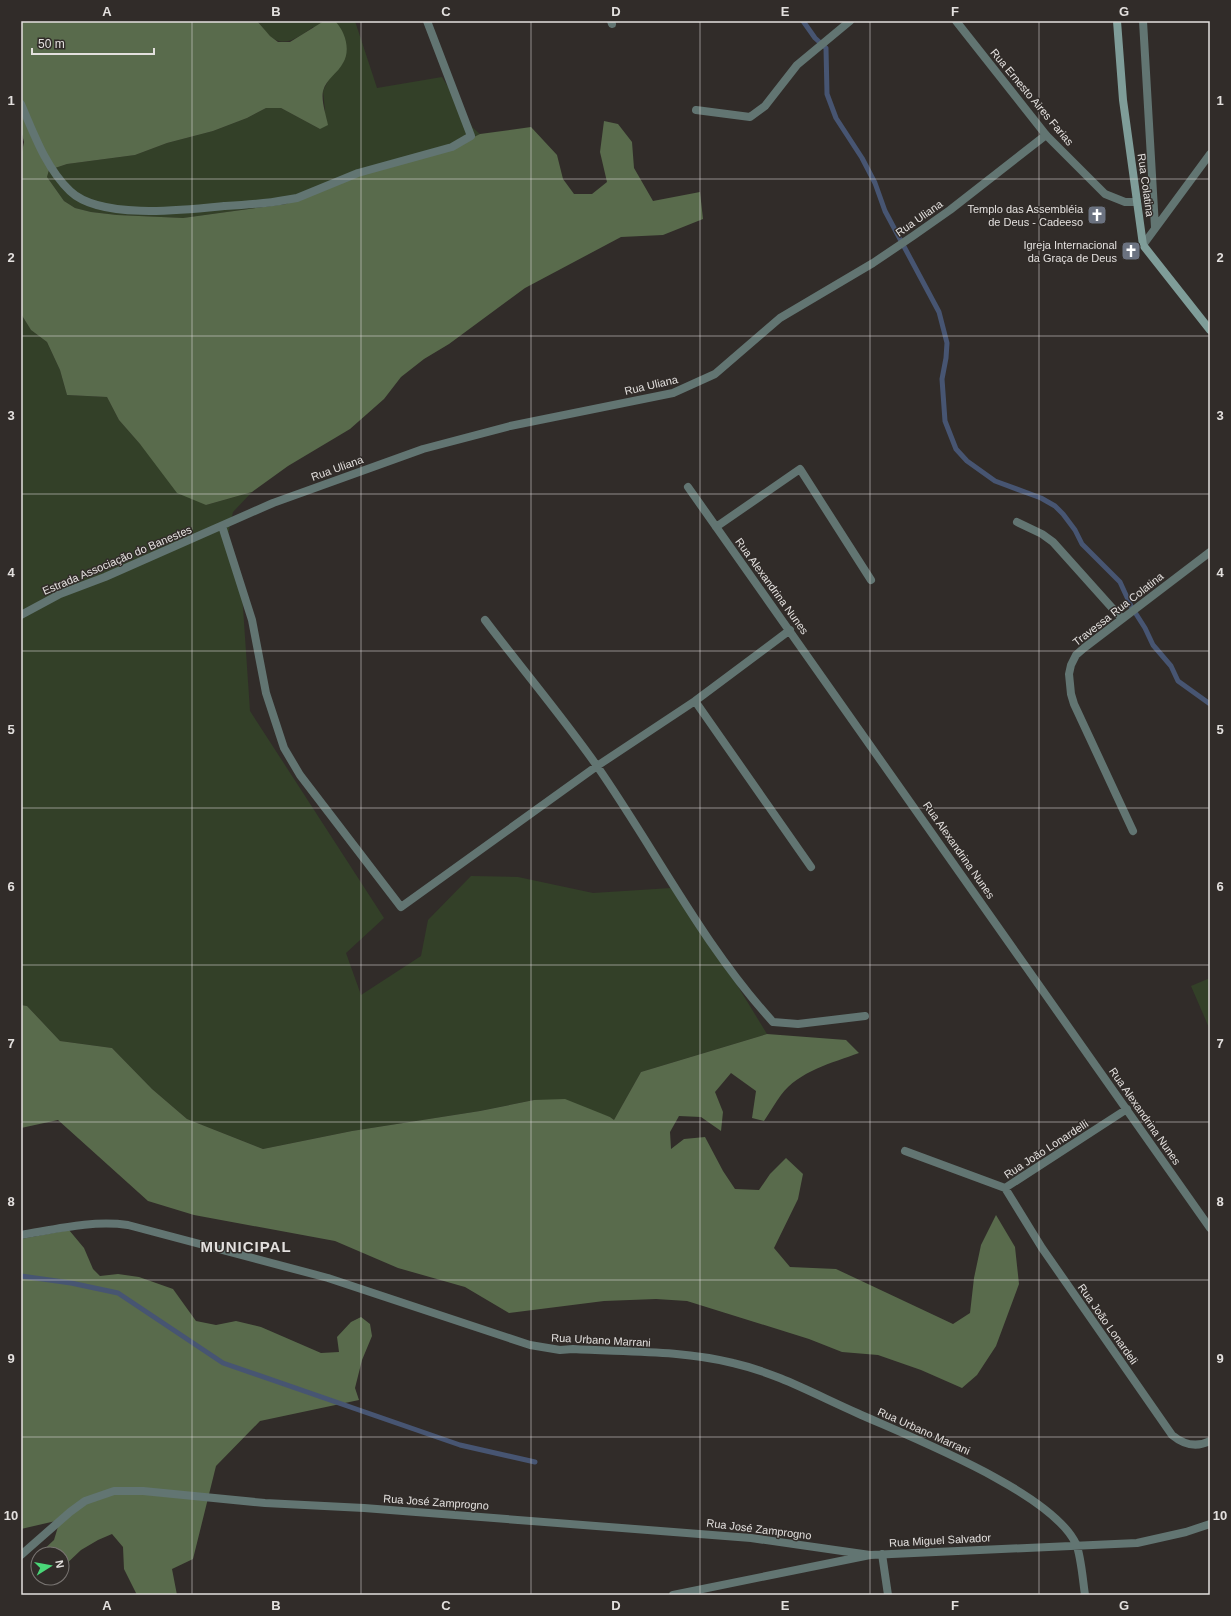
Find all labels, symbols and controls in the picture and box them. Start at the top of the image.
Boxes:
text: A [102,4,112,19]
text: B [271,4,281,19]
text: C [441,4,451,19]
text: D [611,4,621,19]
text: E [781,4,790,19]
text: F [951,4,959,19]
text: G [1119,4,1129,19]
scale bar [32,30,154,56]
text: 50 m [38,37,65,51]
street label: Rua Ernesto Aires Farias [988,46,1076,148]
text: 1 [7,93,15,108]
text: 1 [1216,93,1224,108]
street label: Rua Colatina [1136,153,1156,218]
street label: Rua Uliana [893,197,945,239]
place label: Templo das Assembléia de Deus - Cadeeso [967,203,1084,228]
church icon: Templo das Assembléia de Deus - Cadeeso [1086,204,1108,226]
place label: Igreja Internacional da Graça de Deus [1023,239,1117,264]
church icon: Igreja Internacional da Graça de Deus [1120,240,1142,262]
text: 2 [7,250,15,265]
text: 2 [1216,250,1224,265]
street label: Rua Uliana [623,373,680,397]
text: 3 [7,408,15,423]
text: 3 [1216,408,1224,423]
street label: Rua Uliana [309,453,365,483]
street label: Estrada Associação do Banestes [41,523,194,597]
street label: Rua Alexandrina Nunes [733,536,811,637]
text: 4 [7,565,15,580]
text: 4 [1216,565,1224,580]
street label: Travessa Rua Colatina [1070,569,1166,648]
text: 5 [7,722,15,737]
text: 5 [1216,722,1224,737]
street label: Rua Alexandrina Nunes [921,799,997,901]
text: 6 [7,879,15,894]
text: 6 [1216,879,1224,894]
text: 7 [7,1036,15,1051]
text: 7 [1216,1036,1224,1051]
street label: Rua Alexandrina Nunes [1107,1065,1183,1167]
street label: Rua João Lonardelli [1002,1117,1090,1181]
text: 8 [7,1194,15,1209]
text: 8 [1216,1194,1224,1209]
district label: MUNICIPAL [200,1238,292,1255]
street label: Rua João Lonardeli [1076,1281,1140,1367]
street label: Rua Urbano Marrani [551,1331,651,1349]
text: 9 [7,1351,15,1366]
text: 9 [1216,1351,1224,1366]
street label: Rua Urbano Marrani [876,1405,972,1457]
street label: Rua José Zamprogno [383,1492,489,1512]
text: 10 [4,1508,18,1523]
text: 10 [1213,1508,1227,1523]
street label: Rua José Zamprogno [706,1517,812,1541]
street label: Rua Miguel Salvador [889,1531,992,1549]
north arrow [30,1546,70,1586]
text: N [53,1559,66,1569]
text: A [102,1598,112,1613]
text: B [271,1598,281,1613]
text: C [441,1598,451,1613]
text: D [611,1598,621,1613]
text: E [781,1598,790,1613]
text: F [951,1598,959,1613]
text: G [1119,1598,1129,1613]

